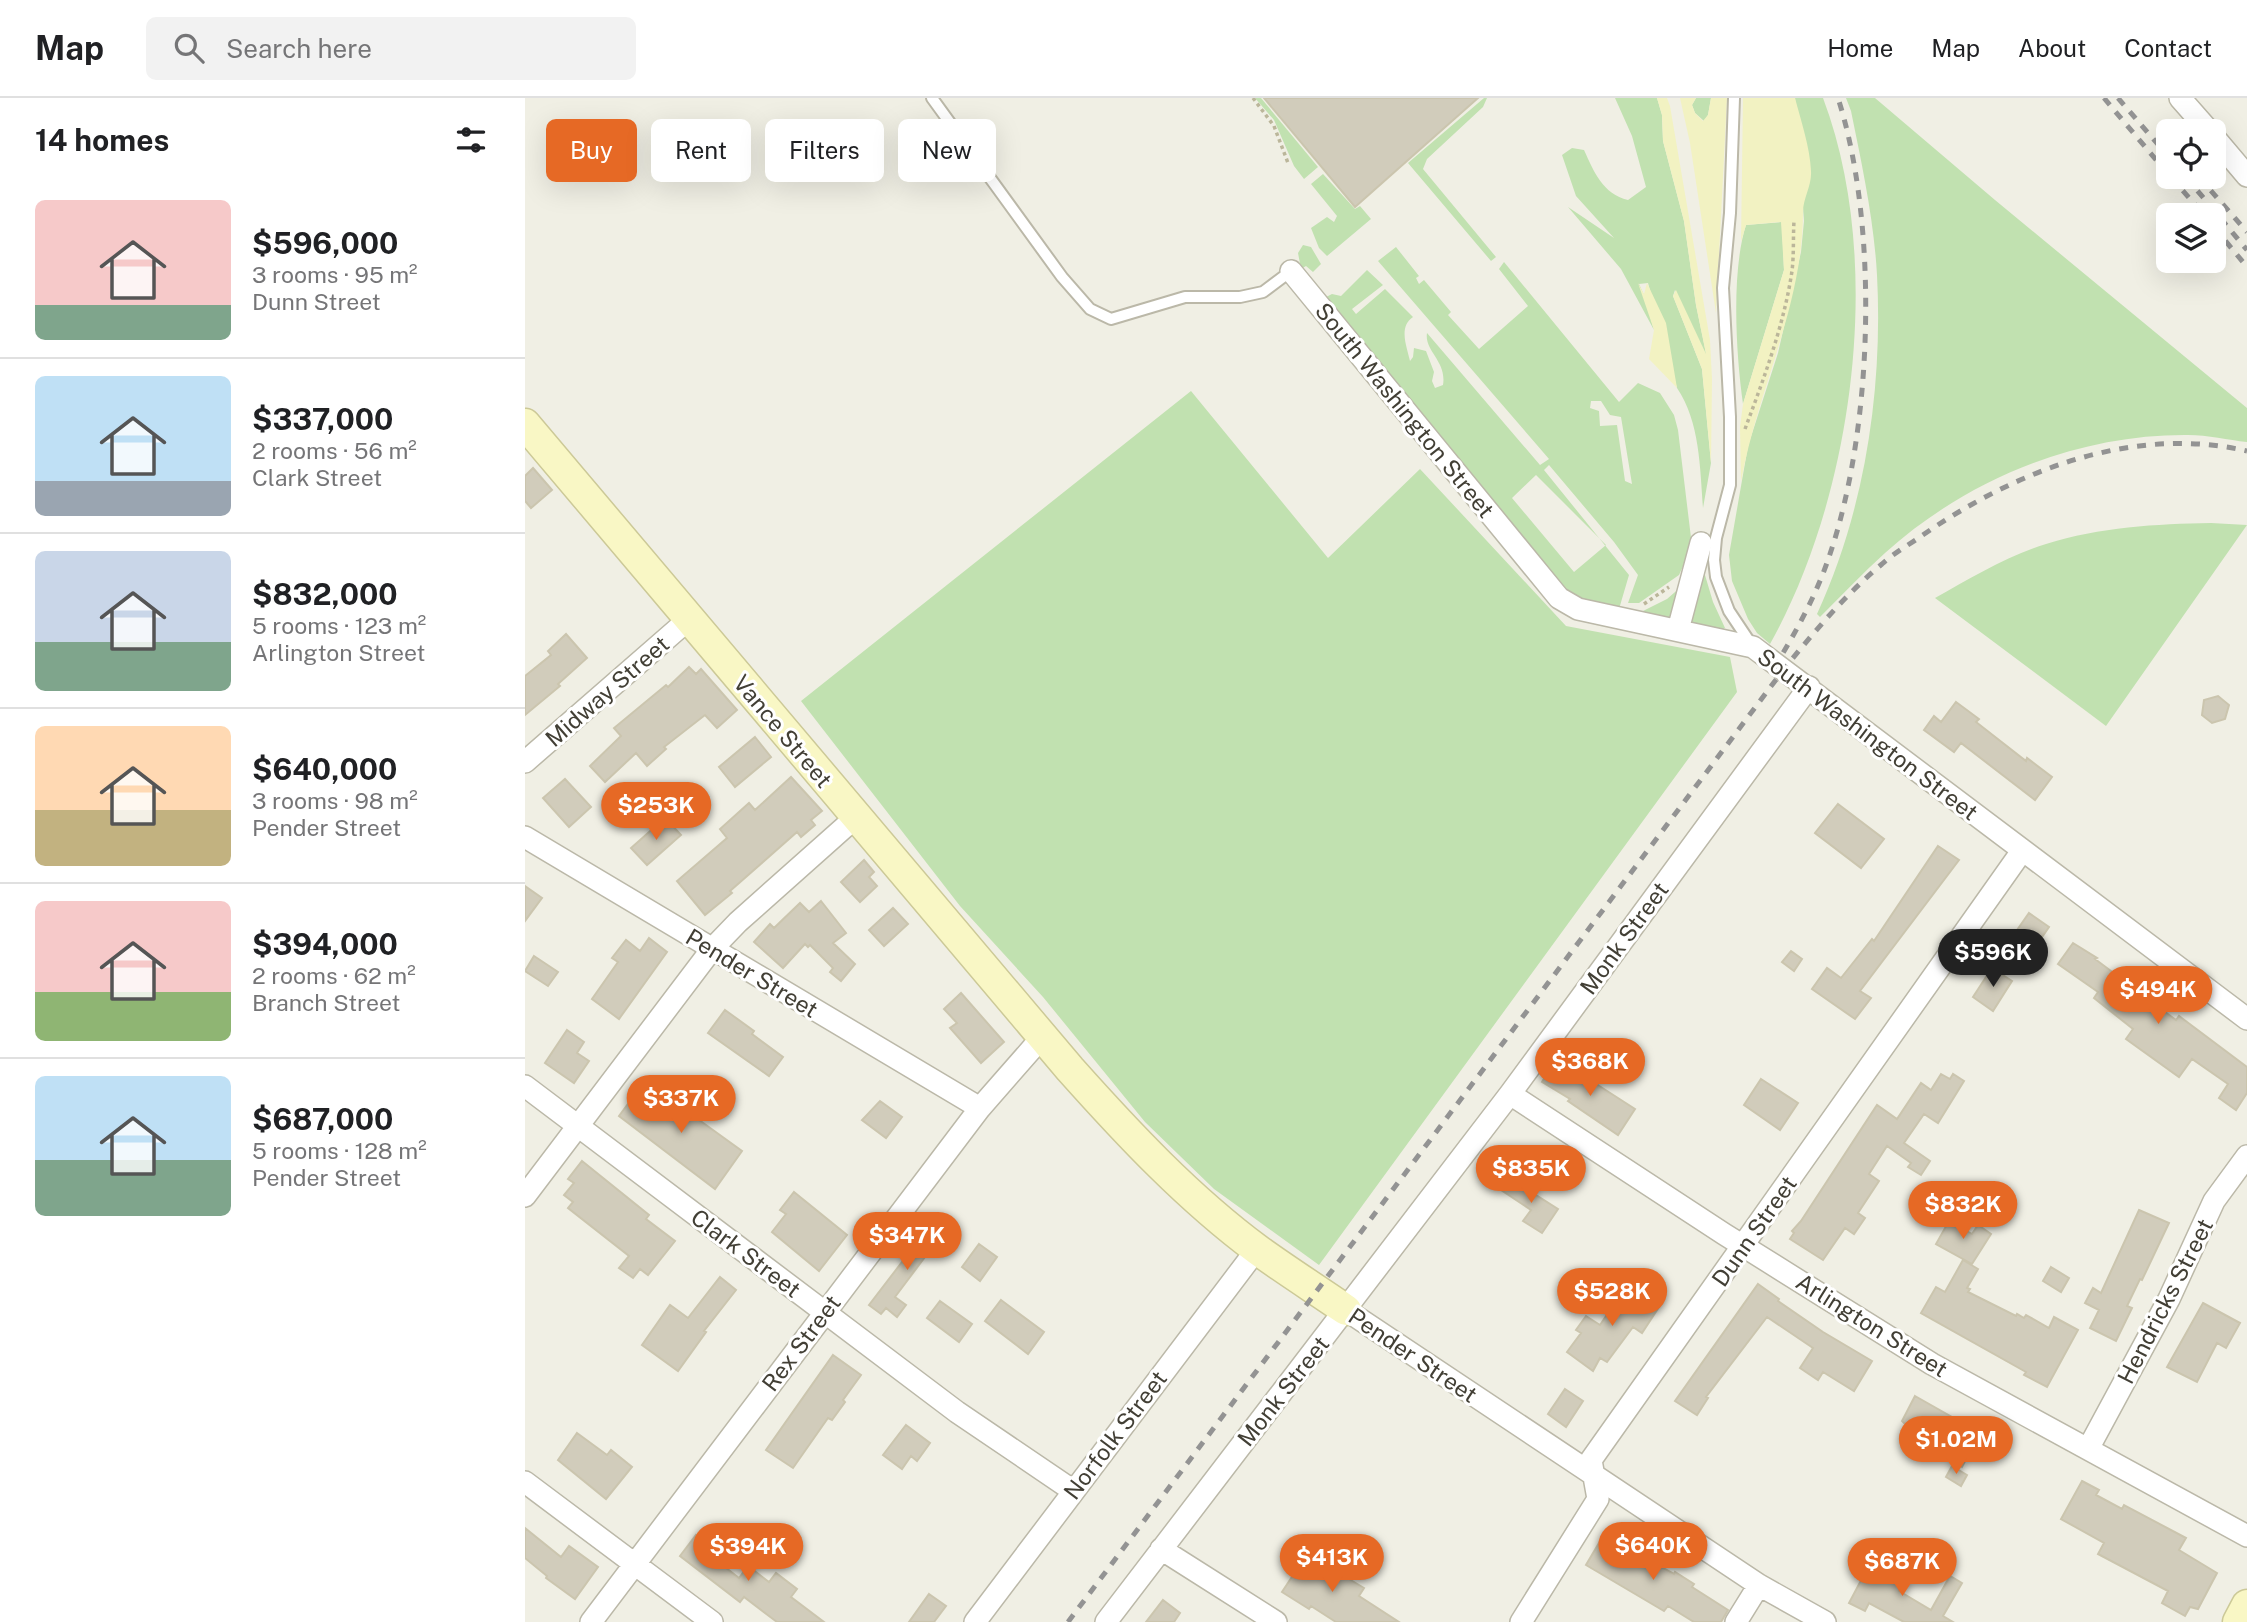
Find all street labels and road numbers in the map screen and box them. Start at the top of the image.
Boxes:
street label: South Washington Street [1310,297,1500,523]
street label: Midway Street [540,630,674,752]
street label: South Washington Street [1753,642,1983,826]
street label: Vance Street [728,669,838,793]
street label: Monk Street [1574,877,1674,999]
street label: Pender Street [681,923,823,1023]
street label: Dunn Street [1706,1171,1802,1291]
street label: Clark Street [686,1203,806,1303]
street label: Hendricks Street [2112,1214,2218,1388]
street label: Arlington Street [1791,1268,1953,1382]
street label: Rex Street [756,1290,846,1396]
street label: Pender Street [1344,1302,1482,1408]
street label: Monk Street [1232,1331,1334,1451]
street label: Norfolk Street [1058,1365,1172,1505]

